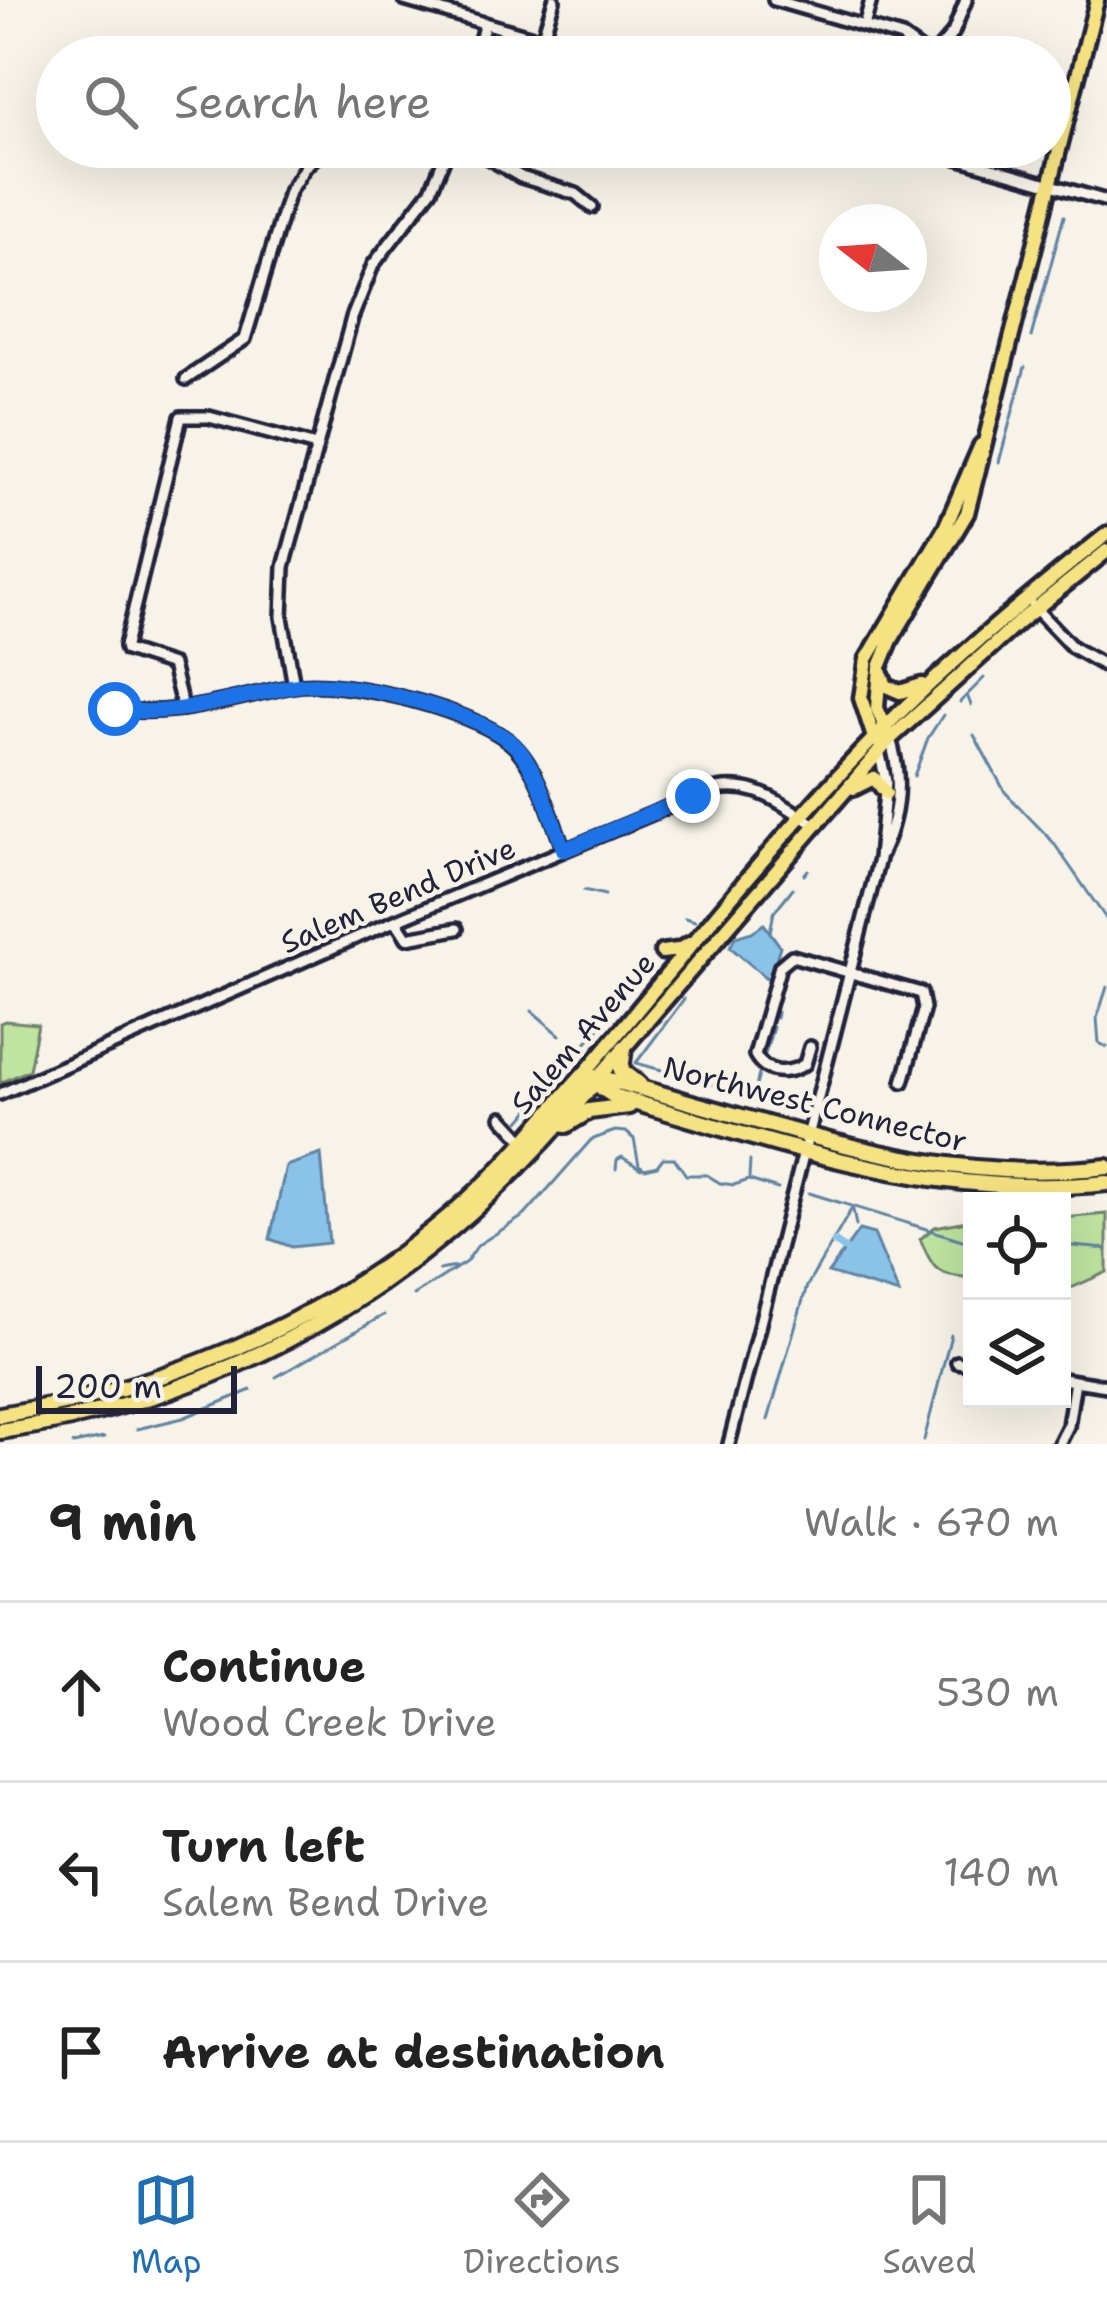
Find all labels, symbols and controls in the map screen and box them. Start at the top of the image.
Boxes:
search box [36,36,1071,168]
icon: search [78,69,144,135]
text: Search here [174,72,431,132]
north arrow [819,204,927,312]
route start [88,682,142,736]
route end [666,769,720,823]
street label: Salem Bend Drive [274,827,522,963]
street label: Salem Avenue [501,943,665,1123]
street label: Northwest Connector [659,1046,971,1162]
map controls [963,1192,1071,1408]
button: locate [963,1192,1071,1300]
button: layers [963,1300,1071,1408]
scale bar [36,1360,237,1413]
text: 200 m [54,1364,162,1409]
text: 9 min [48,1488,197,1556]
text: Walk · 670 m [804,1496,1059,1548]
text: Continue [162,1636,366,1696]
icon: ahead [48,1659,114,1725]
text: 530 m [936,1666,1059,1718]
text: Wood Creek Drive [162,1696,497,1748]
text: Turn left [162,1816,365,1876]
icon: left [48,1839,114,1905]
text: 140 m [943,1846,1059,1898]
text: Salem Bend Drive [162,1876,489,1928]
icon: arrive [48,2019,114,2085]
text: Arrive at destination [162,2022,665,2082]
tab: Map [131,2167,202,2284]
tab: Directions [463,2167,621,2284]
tab: Saved [882,2167,976,2284]

